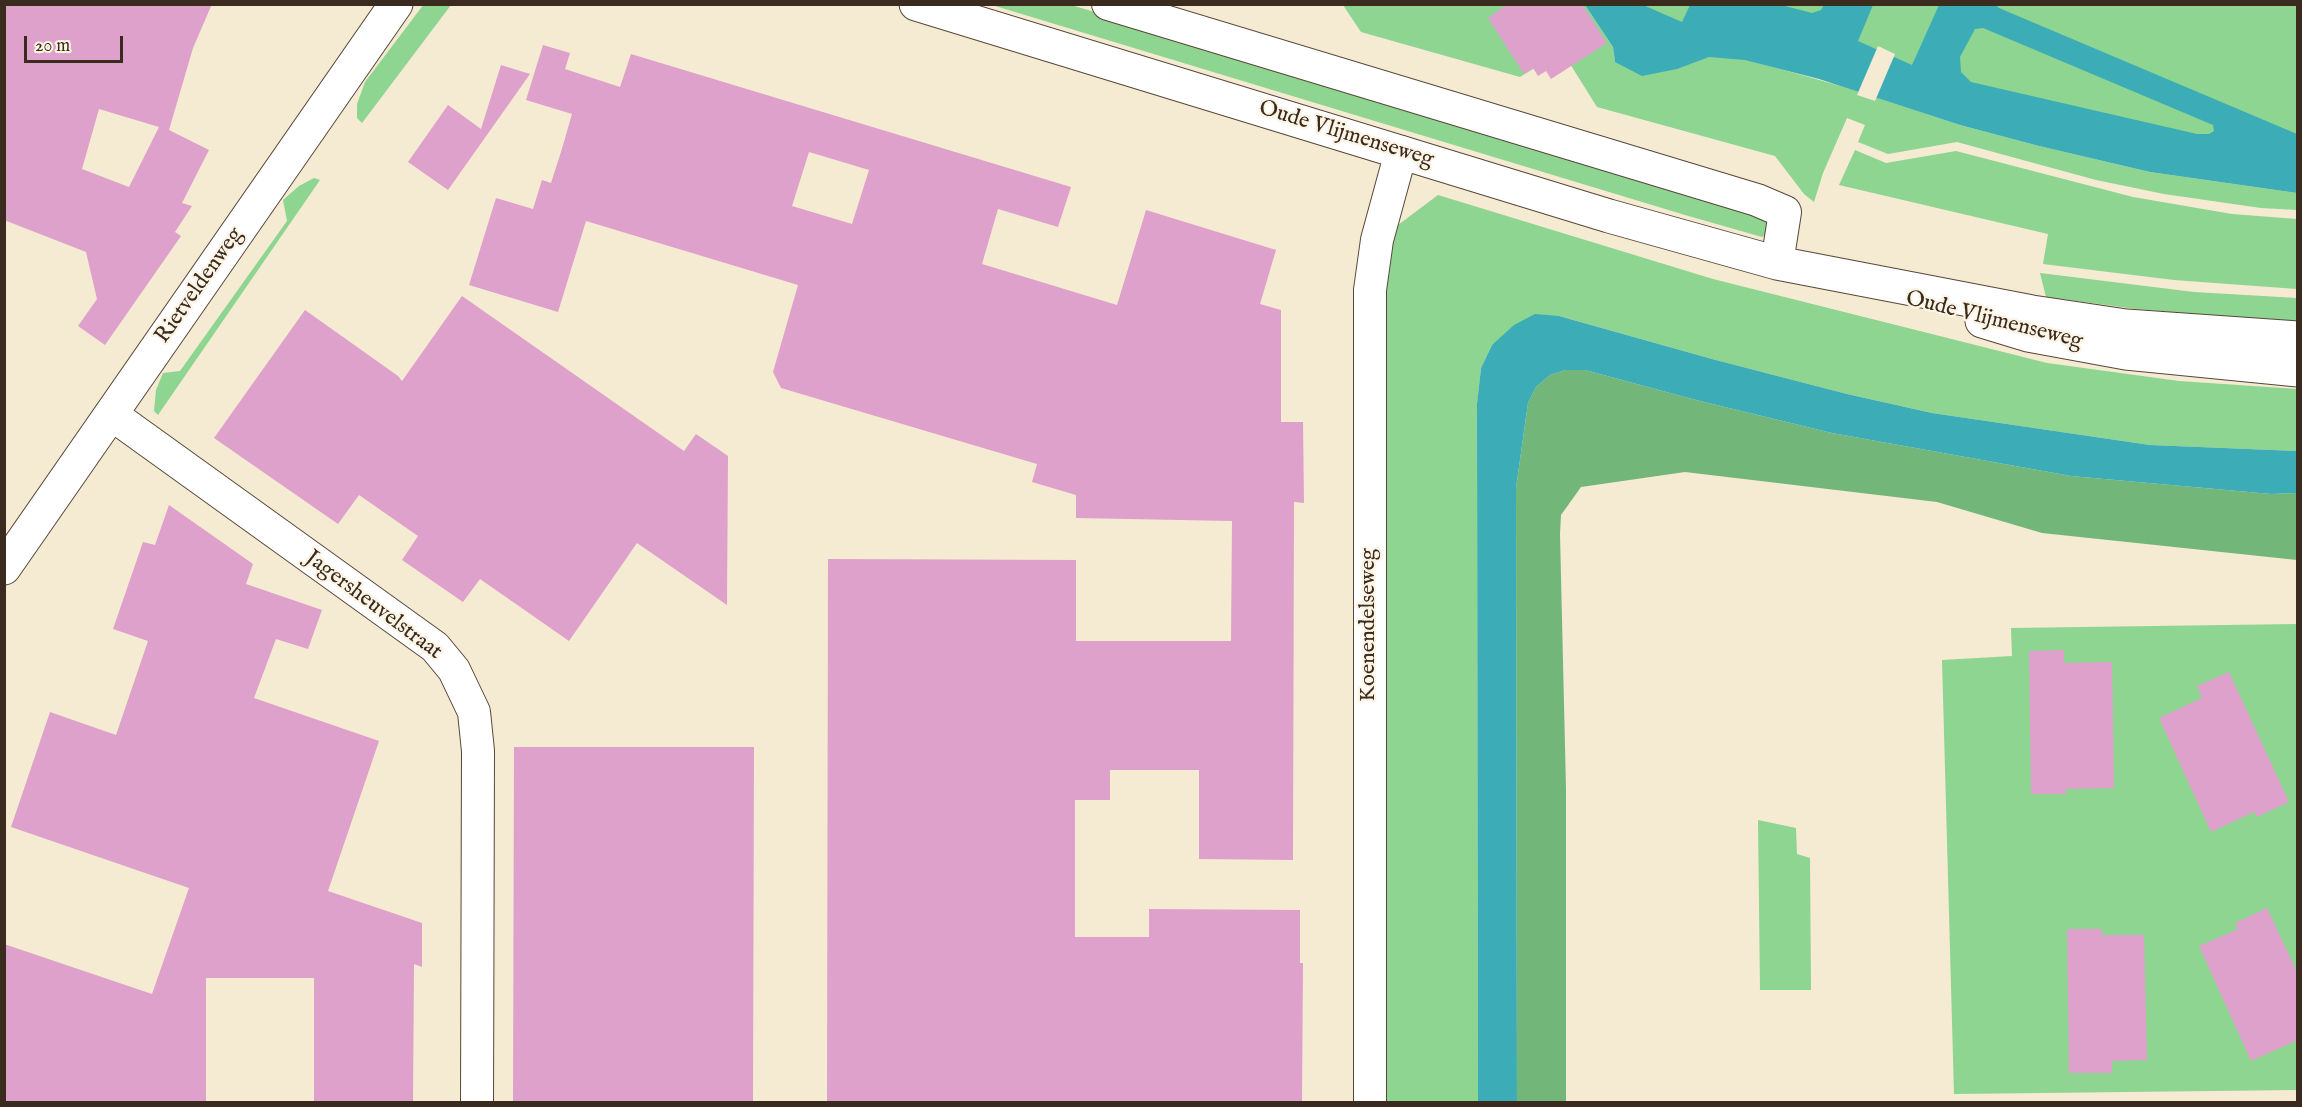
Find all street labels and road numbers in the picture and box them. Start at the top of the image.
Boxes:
street label: Oude Vlijmenseweg [1255,96,1437,174]
street label: Rietveldenweg [150,223,250,349]
street label: Oude Vlijmenseweg [1903,286,2085,356]
street label: Jagersheuvelstraat [299,546,447,666]
street label: Koenendelseweg [1356,548,1382,702]

